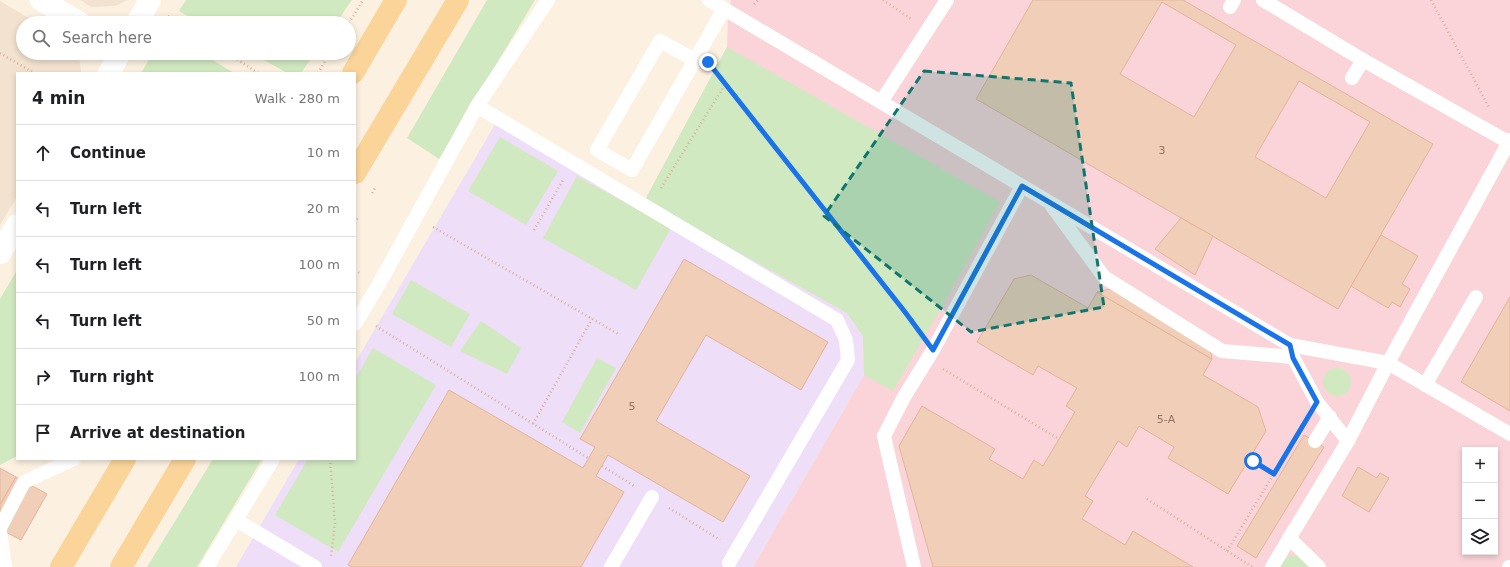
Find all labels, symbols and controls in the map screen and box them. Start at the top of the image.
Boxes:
search box [16,16,356,60]
icon: search [30,27,52,49]
text: Search here [62,29,152,47]
route end [699,53,717,71]
text: 4 min [32,88,85,108]
text: Walk · 280 m [255,91,340,106]
icon: ahead [32,142,54,164]
text: Continue [70,144,146,162]
house number: 3 [1159,144,1166,157]
text: 10 m [307,145,340,160]
icon: left [32,198,54,220]
text: Turn left [70,200,142,218]
text: 20 m [307,201,340,216]
icon: left [32,254,54,276]
text: Turn left [70,256,142,274]
text: 100 m [298,257,340,272]
icon: left [32,310,54,332]
text: Turn left [70,312,142,330]
text: 50 m [307,313,340,328]
icon: right [32,366,54,388]
text: Turn right [70,368,154,386]
text: 100 m [298,369,340,384]
house number: 5 [629,400,636,413]
house number: 5-А [1157,413,1176,426]
icon: arrive [32,422,54,444]
text: Arrive at destination [70,424,245,442]
map controls [1462,447,1498,555]
button: + [1462,447,1498,483]
route start [1244,452,1262,470]
button: − [1462,483,1498,519]
button: layers [1462,519,1498,555]

